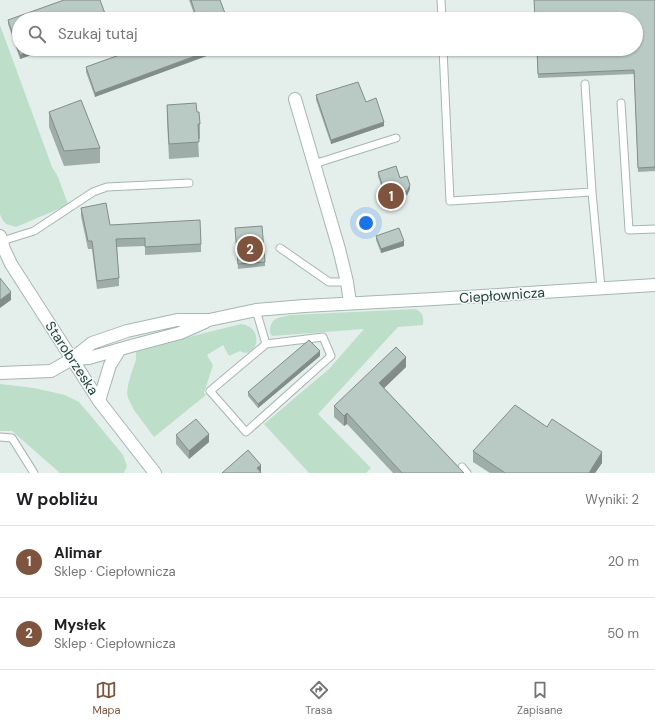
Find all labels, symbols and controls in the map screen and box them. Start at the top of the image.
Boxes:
search box [12,12,643,56]
icon: search [26,23,48,45]
text: Szukaj tutaj [58,24,138,44]
pin: 1 [378,181,404,211]
your location [356,213,376,233]
pin: 2 [237,234,263,264]
street label: Ciepłownicza [459,283,545,307]
street label: Starobrzeska [41,318,103,398]
text: W pobliżu [16,488,98,510]
text: Wyniki: 2 [585,491,639,508]
text: Alimar [54,543,102,563]
text: 1 [27,553,31,570]
text: 20 m [608,553,639,570]
text: Sklep · Ciepłownicza [54,563,176,580]
text: Mysłek [54,615,106,635]
text: 2 [25,625,33,642]
text: 50 m [607,625,639,642]
text: Sklep · Ciepłownicza [54,635,176,652]
tab: Mapa [92,679,120,717]
tab: Trasa [305,679,332,717]
tab: Zapisane [517,679,563,717]

